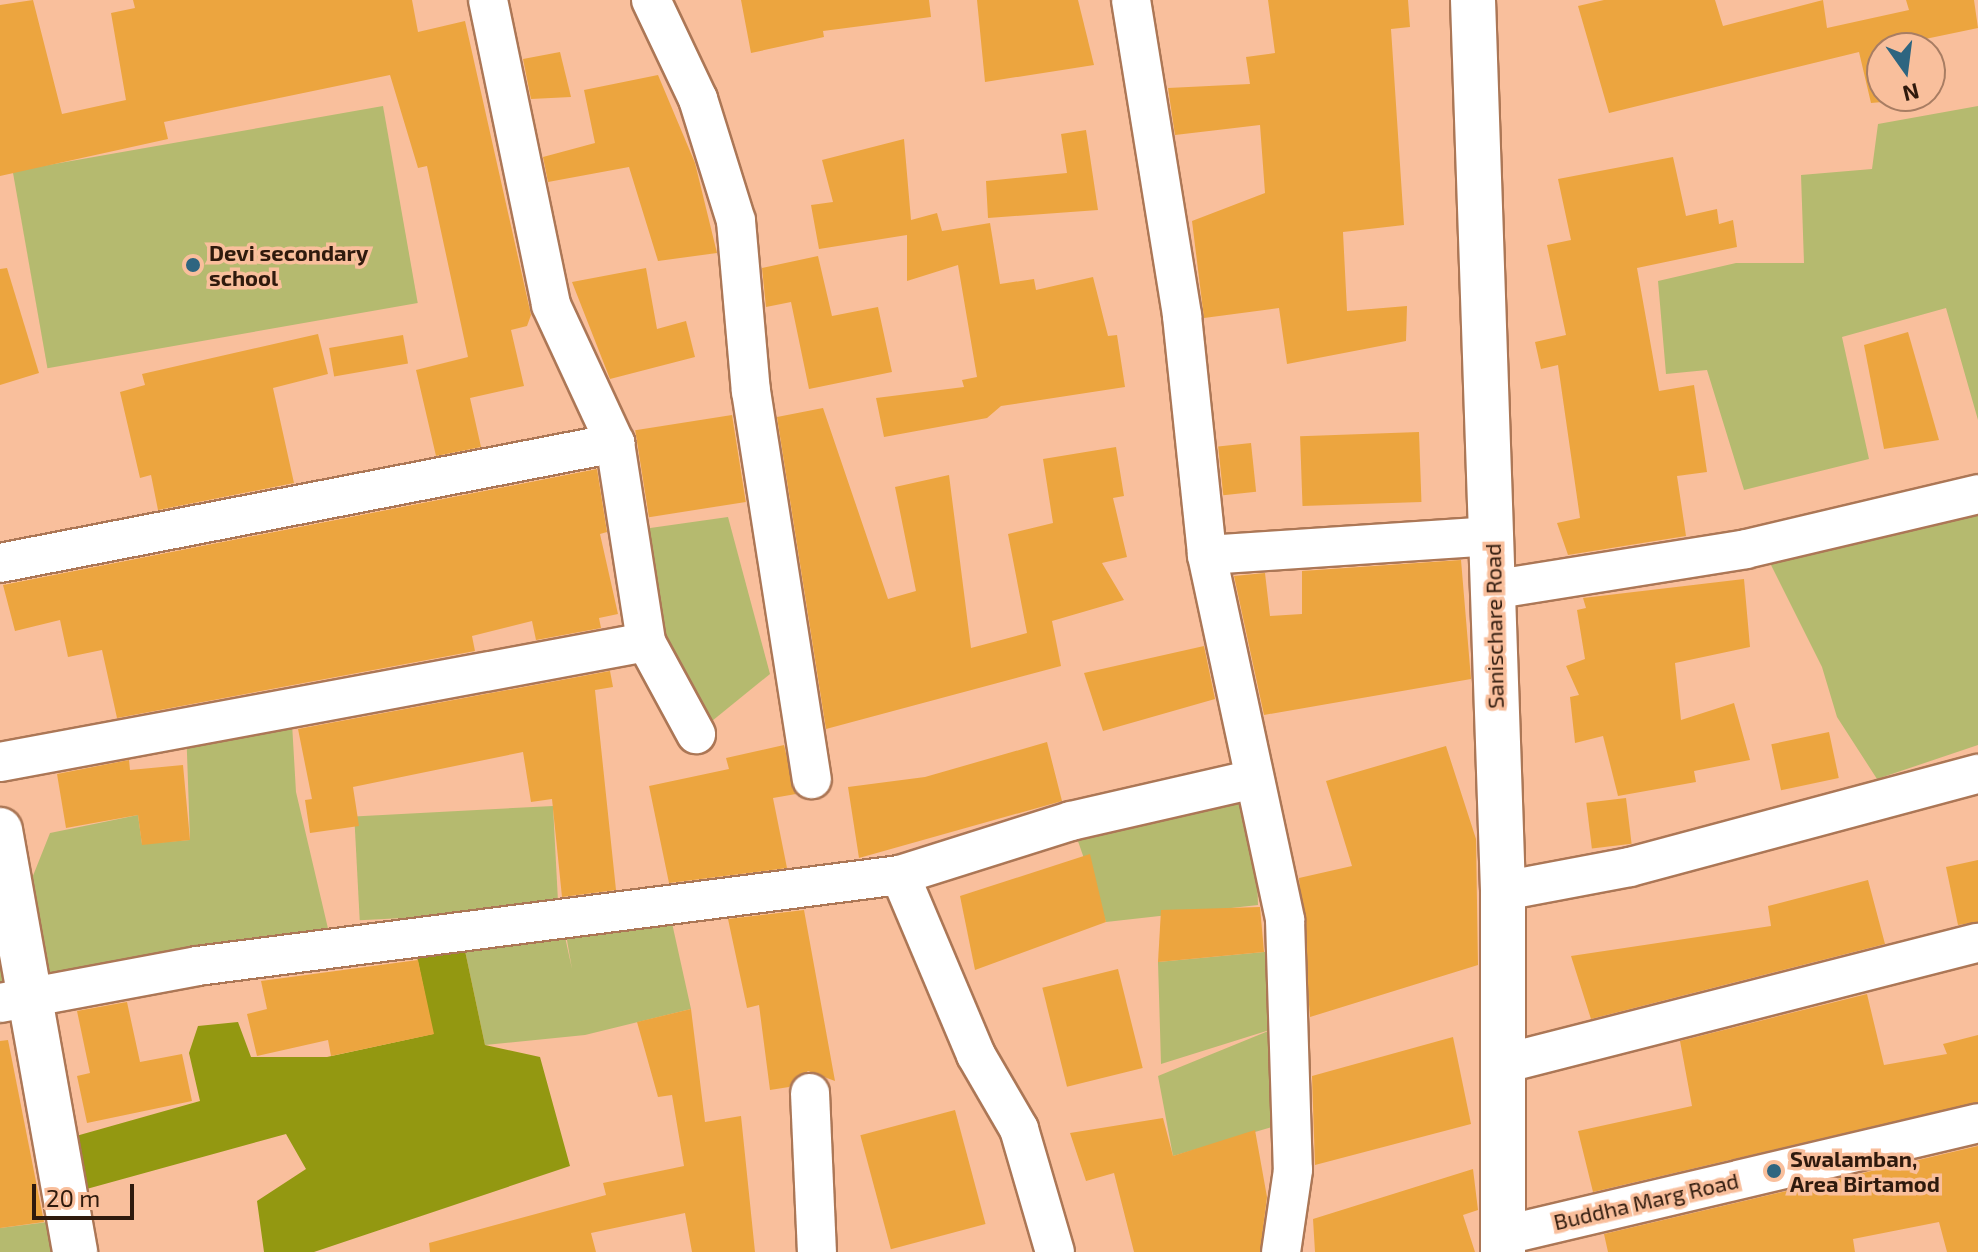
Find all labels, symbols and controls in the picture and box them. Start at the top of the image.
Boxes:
north arrow [1866,32,1946,112]
text: N [1900,79,1922,108]
place label: Devi secondary school [209,239,368,290]
marker: Devi secondary school [184,256,202,274]
street label: Sanischare Road [1479,543,1509,709]
place label: Swalamban, Area Birtamod [1790,1145,1940,1196]
marker: Swalamban, Area Birtamod [1765,1162,1783,1180]
street label: Buddha Marg Road [1551,1167,1741,1235]
scale bar [36,1168,138,1218]
text: 20 m [46,1183,100,1212]

